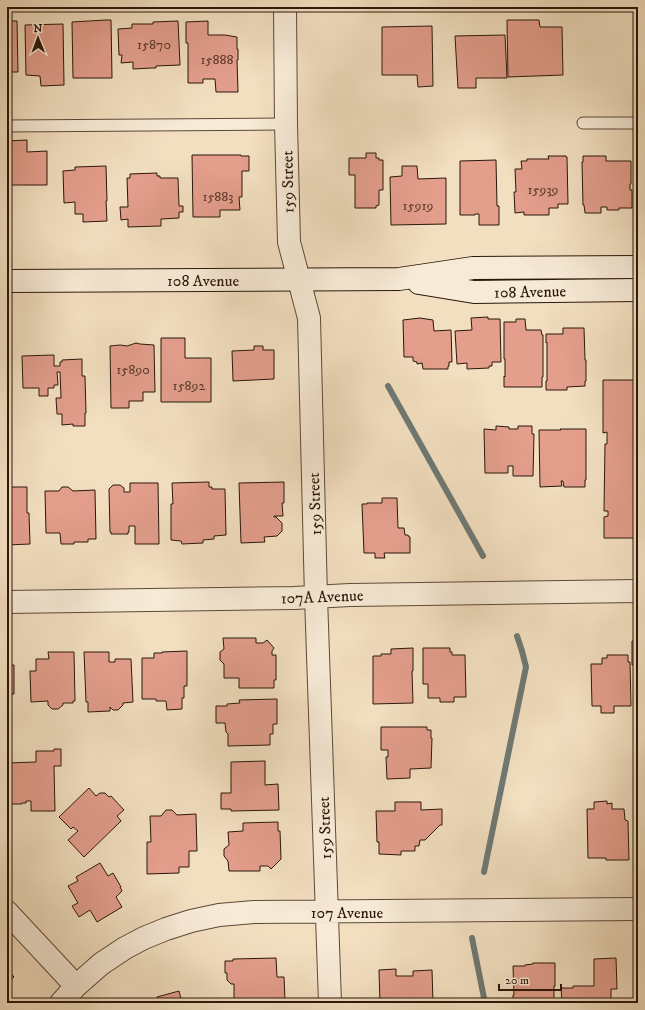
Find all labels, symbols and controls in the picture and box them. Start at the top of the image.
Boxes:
north arrow [18,18,58,58]
text: N [33,22,42,36]
house number: 15870 [137,36,171,54]
house number: 15888 [201,51,234,69]
street label: 159 Street [277,150,299,214]
house number: 15939 [527,181,559,199]
house number: 15883 [202,188,234,206]
house number: 15919 [402,197,434,215]
street label: 108 Avenue [167,271,239,291]
street label: 108 Avenue [494,281,567,303]
house number: 15890 [116,361,150,379]
house number: 15892 [173,377,206,395]
street label: 159 Street [304,472,326,536]
street label: 107A Avenue [280,586,364,608]
street label: 159 Street [314,796,336,860]
street label: 107 Avenue [311,903,384,923]
scale bar [499,966,561,992]
text: 20 m [505,973,529,988]

